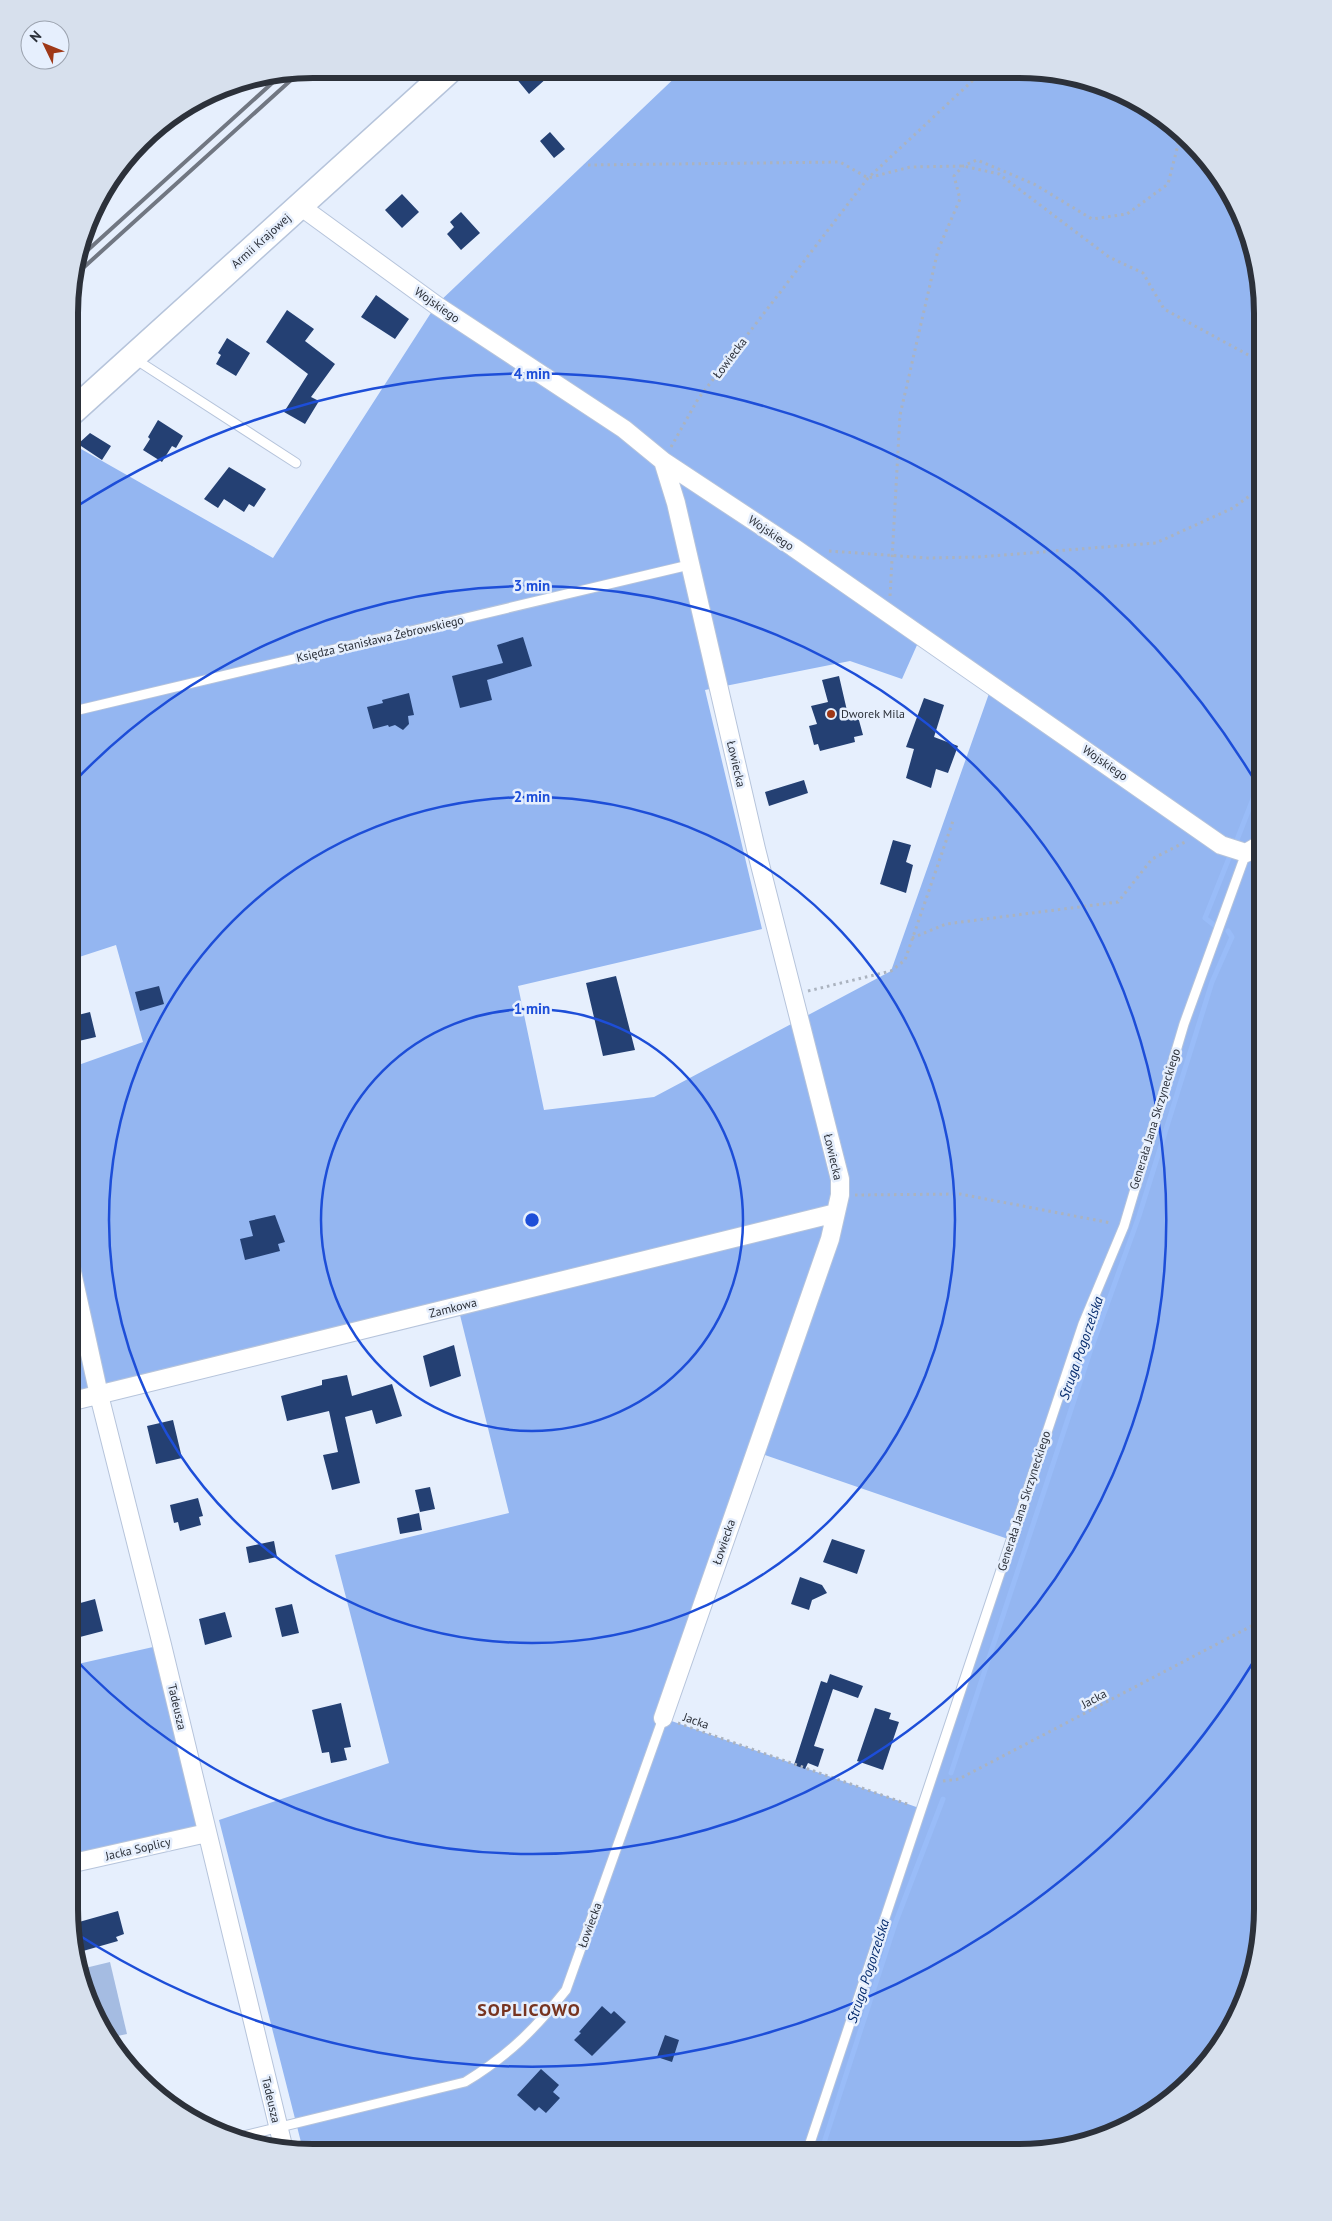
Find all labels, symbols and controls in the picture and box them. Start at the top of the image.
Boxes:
north arrow [20,20,70,70]
text: N [26,27,45,46]
street label: Armii Krajowej [228,210,294,271]
street label: Wojskiego [412,284,463,326]
street label: Łowiecka [709,334,750,381]
text: 4 min [514,364,550,383]
street label: Wojskiego [746,512,797,553]
text: 3 min [514,576,550,595]
street label: Księdza Stanisława Żebrowskiego [295,612,465,665]
place label: Dworek Mila [841,706,905,721]
marker: Dworek Mila [825,708,837,720]
street label: Łowiecka [724,739,749,788]
street label: Wojskiego [1080,742,1131,784]
text: 2 min [514,787,550,806]
text: 1 min [514,999,550,1018]
street label: Generała Jana Skrzyneckiego [1126,1046,1183,1191]
street label: Łowiecka [821,1132,846,1181]
centre of rings [523,1211,541,1229]
street label: Zamkowa [427,1294,478,1321]
water label: Struga Pogorzelska [1055,1294,1107,1402]
street label: Generała Jana Skrzyneckiego [994,1429,1053,1573]
street label: Łowiecka [709,1517,738,1566]
street label: Tadeusza [165,1682,190,1731]
street label: Jacka [1078,1686,1109,1712]
street label: Jacka [680,1709,711,1732]
street label: Jacka Soplicy [103,1834,172,1864]
street label: Łowiecka [574,1900,605,1949]
water label: Struga Pogorzelska [843,1917,893,2025]
district label: SOPLICOWO [477,1998,581,2021]
street label: Tadeusza [259,2075,284,2124]

